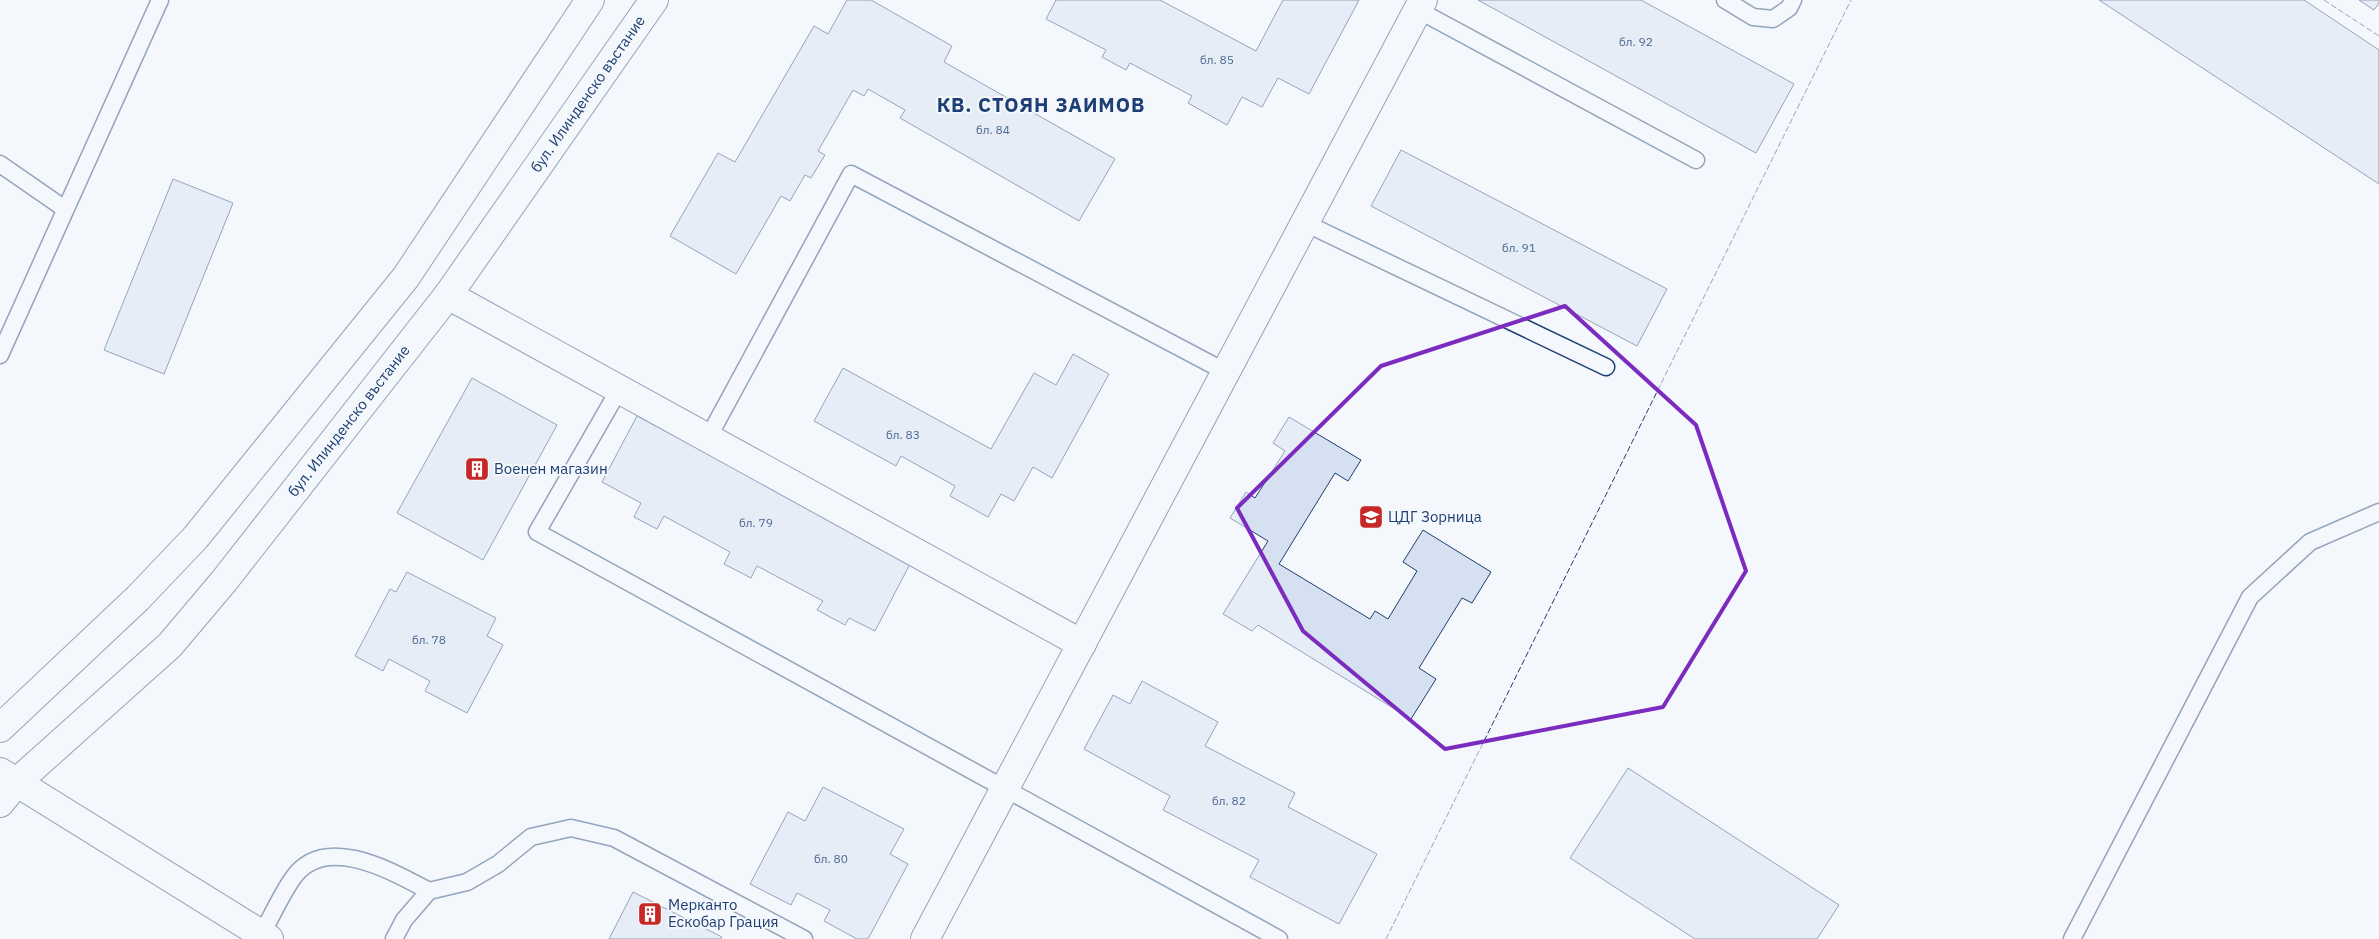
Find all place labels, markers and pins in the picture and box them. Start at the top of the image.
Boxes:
building icon: Военен магазин [464,456,490,482]
place label: Военен магазин [494,459,608,478]
school or university icon: ЦДГ Зорница [1358,504,1384,530]
place label: ЦДГ Зорница [1388,507,1482,526]
place label: Мерканто Ескобар Грация [668,895,778,931]
building icon: Мерканто Ескобар Грация [637,901,663,927]

